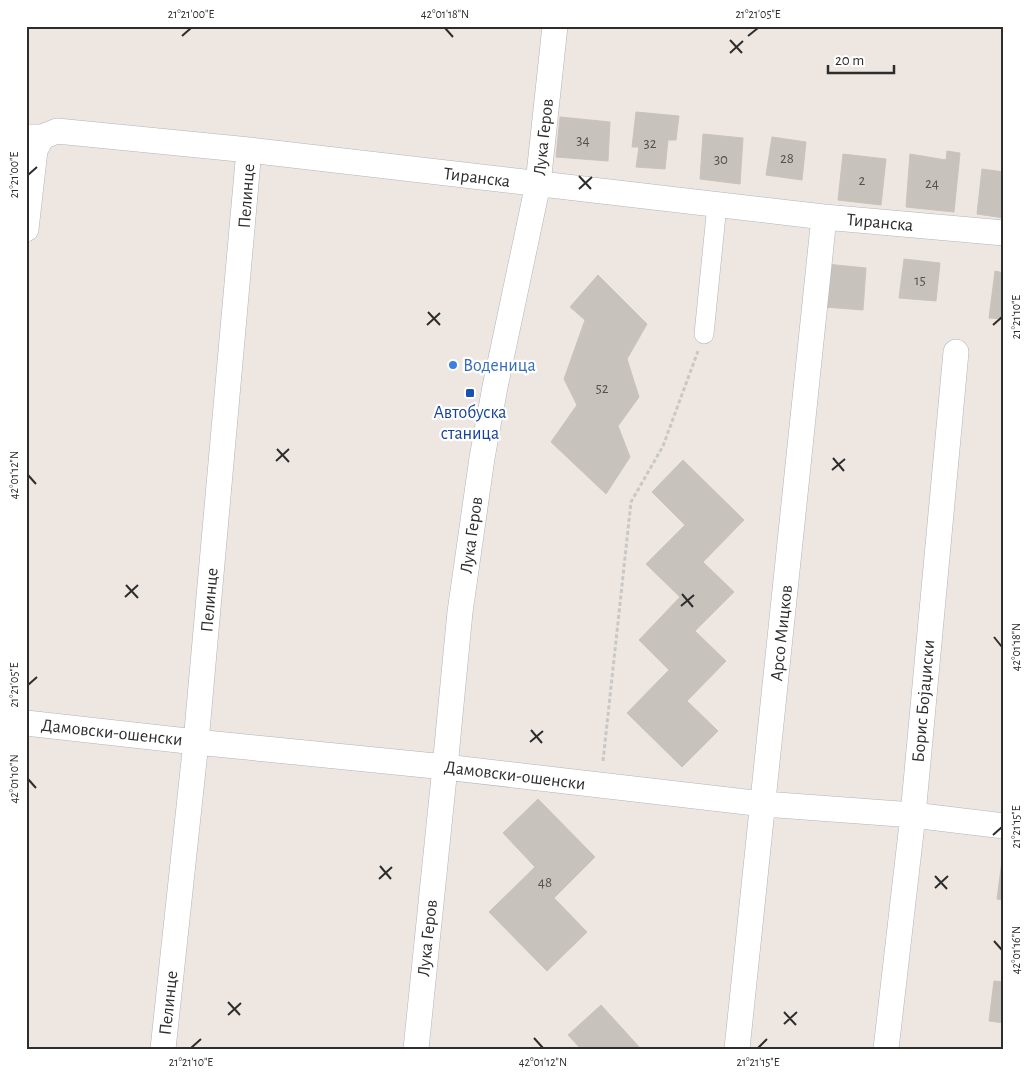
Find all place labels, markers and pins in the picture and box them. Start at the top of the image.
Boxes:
place label: Воденица [463,357,536,375]
marker: Воденица [447,359,459,371]
marker: Автобуска станица [464,387,476,399]
place label: Автобуска станица [433,403,507,443]

